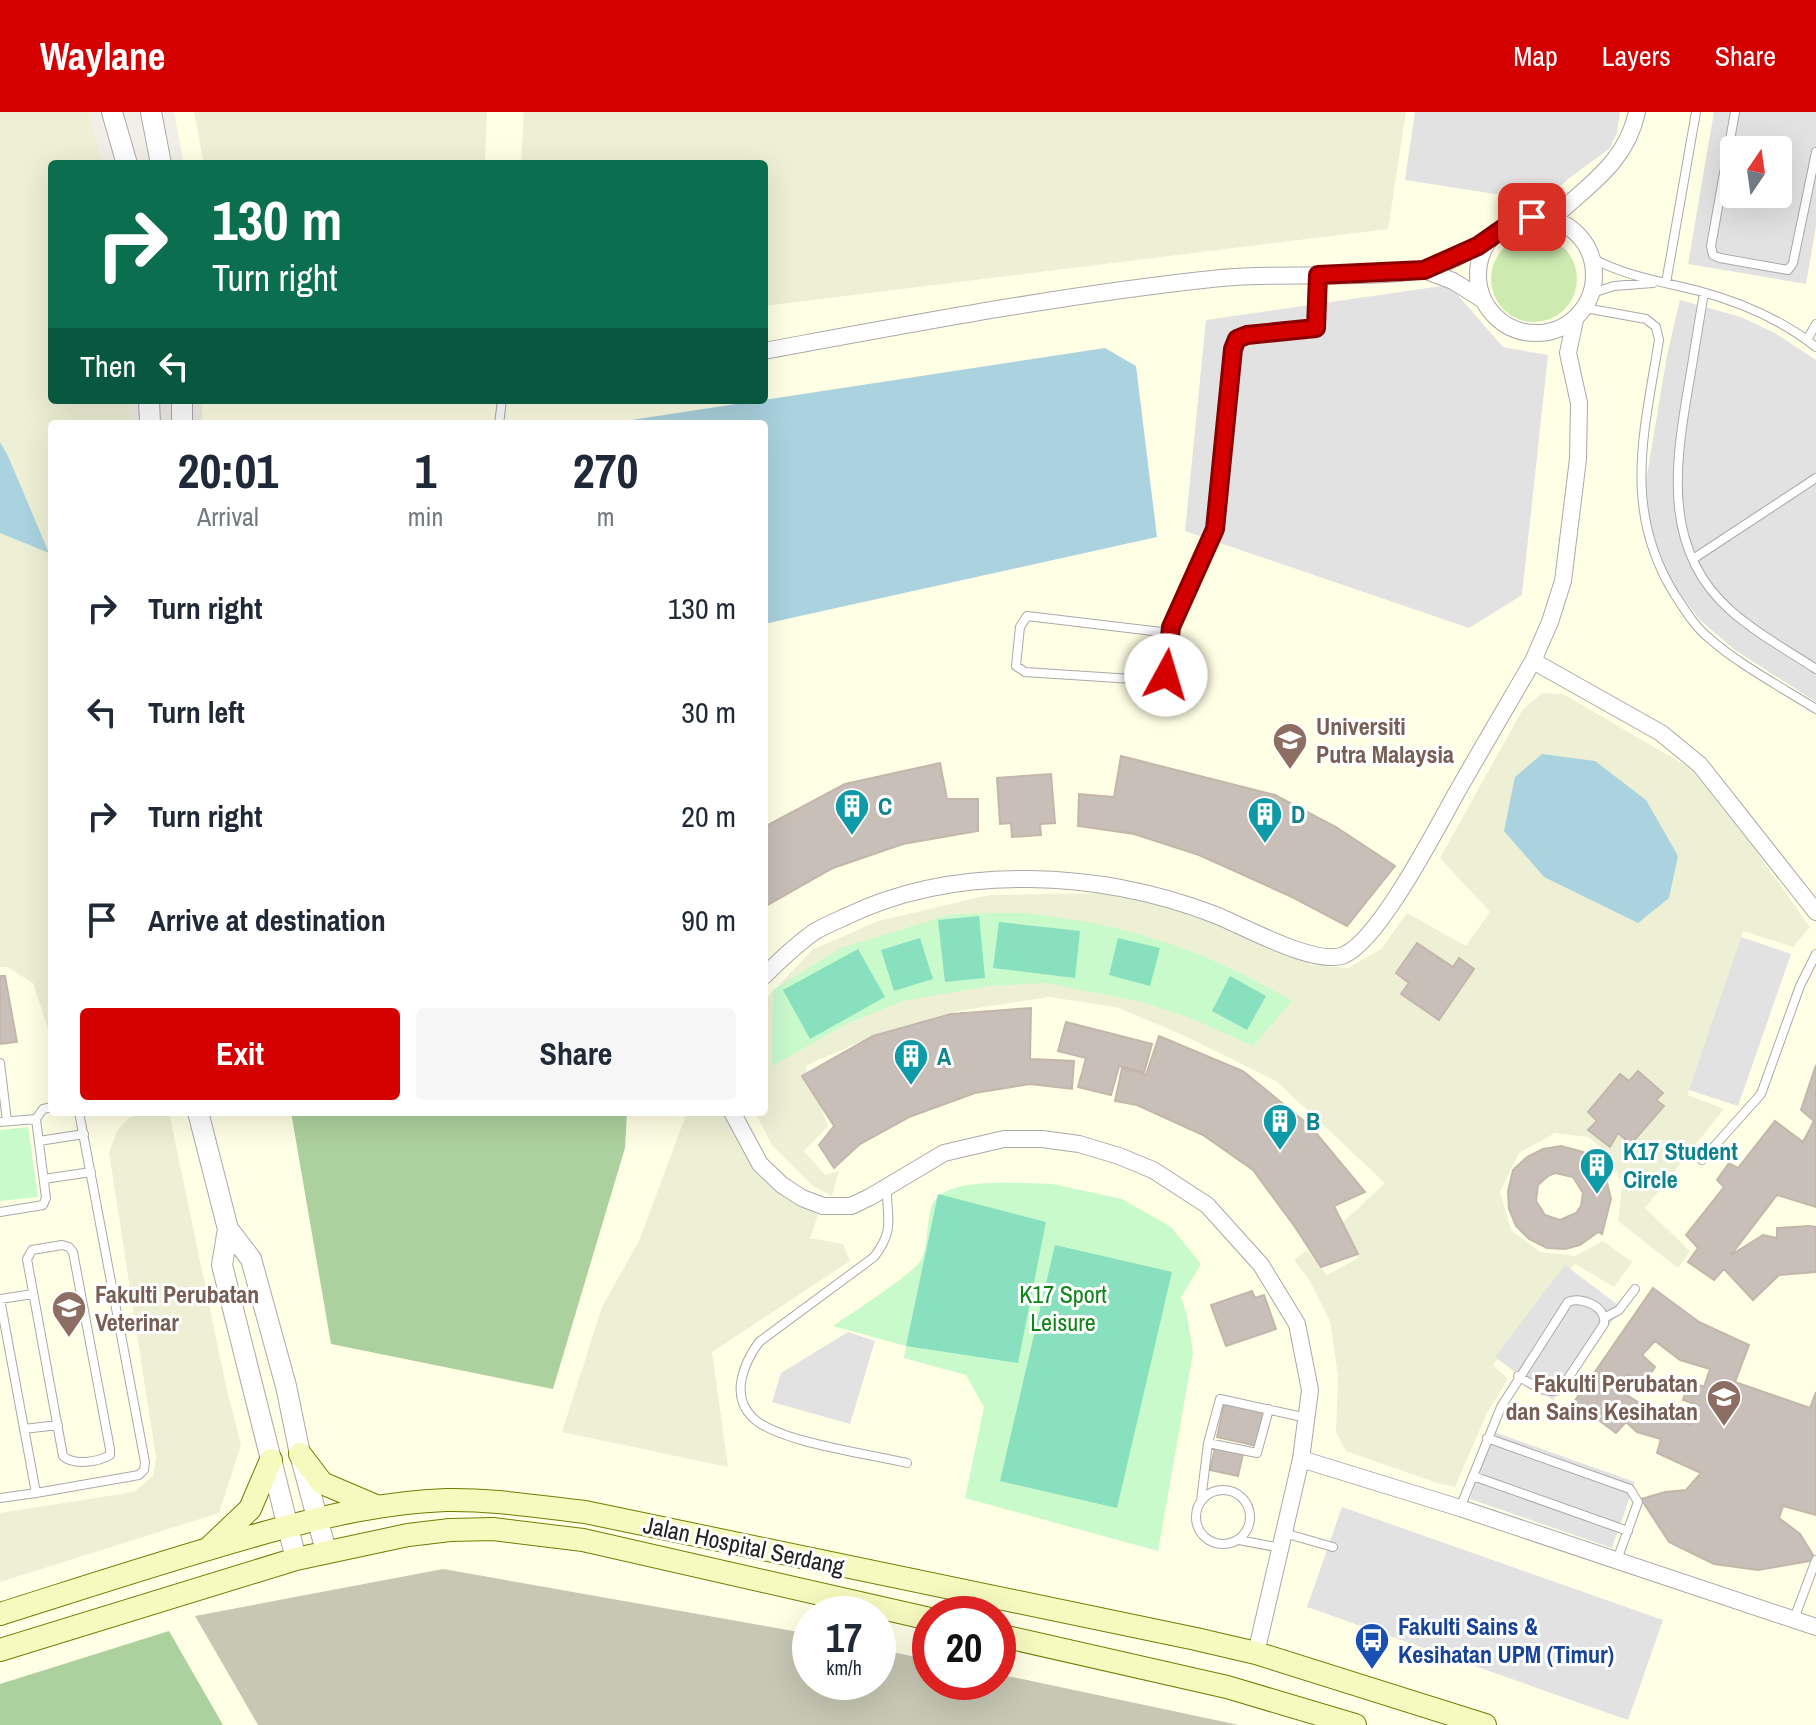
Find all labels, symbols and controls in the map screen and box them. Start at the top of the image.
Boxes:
text: Waylane [40,31,165,82]
text: Map [1513,37,1558,75]
text: Layers [1602,37,1671,75]
text: Share [1715,37,1776,75]
north arrow [1720,136,1792,208]
map controls [1720,136,1792,208]
text: 130 m [212,182,342,257]
pin [1498,183,1566,251]
icon: right [80,192,184,296]
icon: arrive [1510,195,1554,239]
text: Turn right [212,254,337,302]
icon: left [152,344,196,388]
text: Then [80,346,136,386]
text: 20:01 [178,438,278,503]
text: 1 [415,438,436,503]
text: 270 [573,438,638,503]
text: Arrival [197,499,259,534]
text: min [408,499,443,534]
text: m [597,499,615,534]
icon: right [80,586,124,630]
text: Turn right [148,588,262,628]
text: 130 m [668,588,736,628]
position arrow [1124,633,1208,717]
icon: left [80,690,124,734]
text: Turn left [148,692,245,732]
text: 30 m [681,692,736,732]
place label: Universiti Putra Malaysia [1316,710,1454,770]
school or university icon: Universiti Putra Malaysia [1271,721,1309,771]
building icon: C [833,787,871,837]
place label: C [878,790,892,822]
icon: right [80,794,124,838]
building icon: D [1246,795,1284,845]
text: Turn right [148,796,262,836]
text: 20 m [681,796,736,836]
place label: D [1291,798,1305,830]
icon: arrive [80,898,124,942]
text: Arrive at destination [148,900,386,940]
text: 90 m [681,900,736,940]
button: Exit [80,1008,400,1100]
button: Share [416,1008,736,1100]
building icon: A [892,1037,930,1087]
place label: A [937,1040,952,1072]
building icon: B [1261,1102,1299,1152]
place label: B [1306,1105,1320,1137]
place label: K17 Student Circle [1623,1135,1738,1195]
building icon: K17 Student Circle [1578,1146,1616,1196]
place label: Fakulti Perubatan Veterinar [95,1278,259,1338]
park label: K17 Sport Leisure [1019,1278,1107,1338]
school or university icon: Fakulti Perubatan Veterinar [50,1289,88,1339]
place label: Fakulti Perubatan dan Sains Kesihatan [1505,1367,1698,1427]
school or university icon: Fakulti Perubatan dan Sains Kesihatan [1705,1378,1743,1428]
street label: Jalan Hospital Serdang [641,1508,847,1582]
speed limit sign: 20 [912,1596,1016,1700]
place label: Fakulti Sains & Kesihatan UPM (Timur) [1398,1610,1614,1670]
text: 17 [826,1611,862,1664]
bus stop icon: Fakulti Sains & Kesihatan UPM (Timur) [1353,1621,1391,1671]
text: km/h [826,1654,862,1681]

